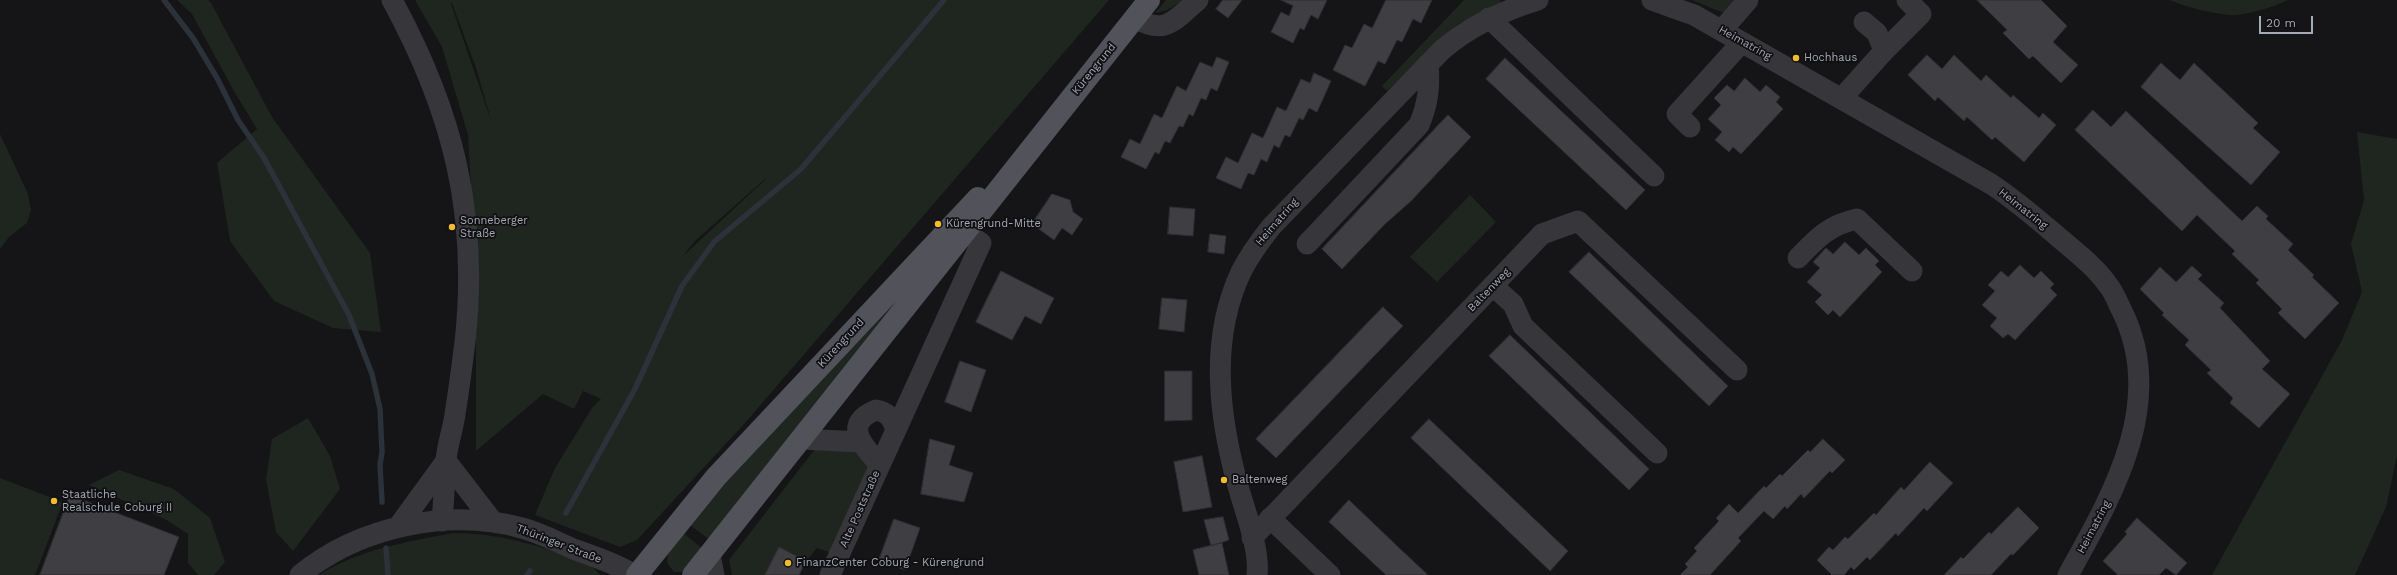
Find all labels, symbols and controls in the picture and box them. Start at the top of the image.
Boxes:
scale bar [2261,8,2315,34]
text: 20 m [2266,16,2296,30]
street label: Heimatring [1716,23,1774,63]
street label: Kürengrund [1069,41,1119,97]
place label: Hochhaus [1804,51,1857,65]
marker: Hochhaus [1791,53,1801,63]
street label: Heimatring [1996,186,2050,232]
street label: Heimatring [1253,196,1301,248]
place label: Sonneberger Straße [460,214,528,240]
place label: Kürengrund-Mitte [946,217,1041,231]
marker: Kürengrund-Mitte [933,219,943,229]
marker: Sonneberger Straße [447,222,457,232]
street label: Baltenweg [1465,265,1513,315]
street label: Kürengrund [815,316,867,370]
street label: Alte Poststraße [837,468,883,550]
place label: Baltenweg [1232,473,1287,487]
marker: Baltenweg [1219,475,1229,485]
place label: Staatliche Realschule Coburg II [62,488,172,514]
marker: Staatliche Realschule Coburg II [49,496,59,506]
street label: Heimatring [2074,498,2114,556]
street label: Thüringer Straße [515,522,603,566]
place label: FinanzCenter Coburg - Kürengrund [796,556,984,570]
marker: FinanzCenter Coburg - Kürengrund [783,558,793,568]

